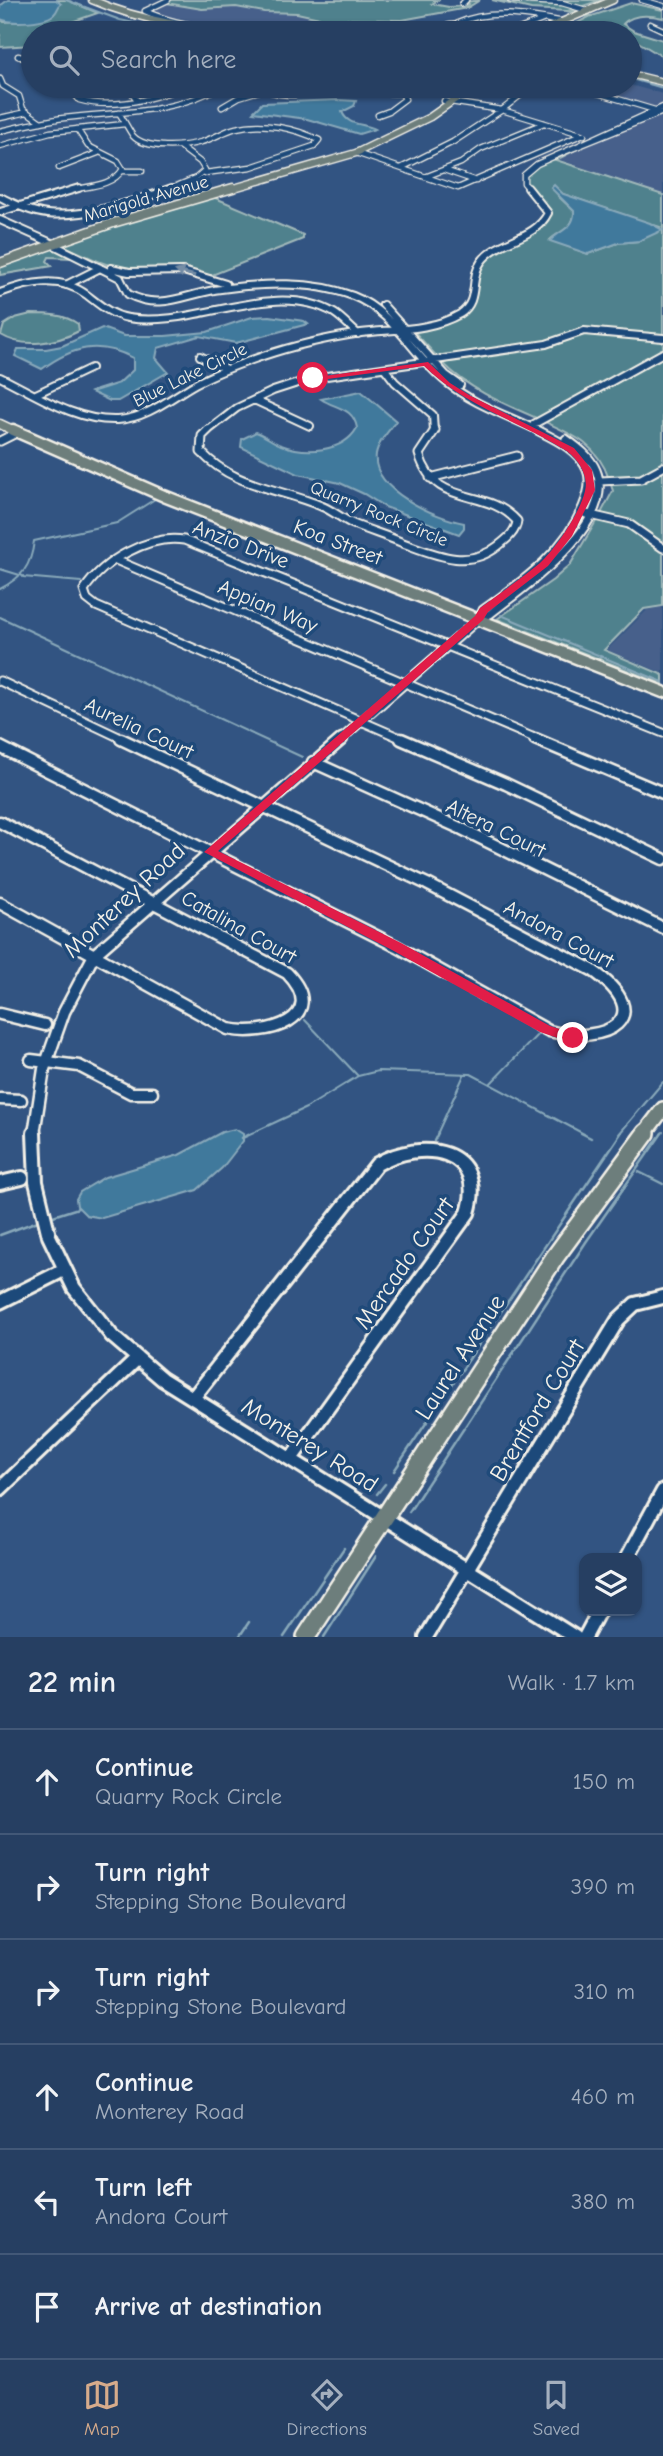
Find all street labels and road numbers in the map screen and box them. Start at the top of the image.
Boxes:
street label: Marigold Avenue [81,171,211,227]
street label: Blue Lake Circle [130,338,250,412]
street label: Quarry Rock Circle [307,477,451,551]
street label: Koa Street [290,514,387,570]
street label: Anzio Drive [190,515,292,573]
street label: Appian Way [215,574,322,638]
street label: Aurelia Court [81,692,198,764]
street label: Altera Court [442,794,550,863]
street label: Monterey Road [57,837,191,963]
street label: Catalina Court [177,886,302,969]
street label: Andora Court [500,895,619,973]
street label: Mercado Court [348,1191,460,1334]
street label: Laurel Avenue [409,1289,511,1425]
street label: Brentford Court [484,1333,591,1486]
street label: Monterey Road [236,1392,384,1498]

